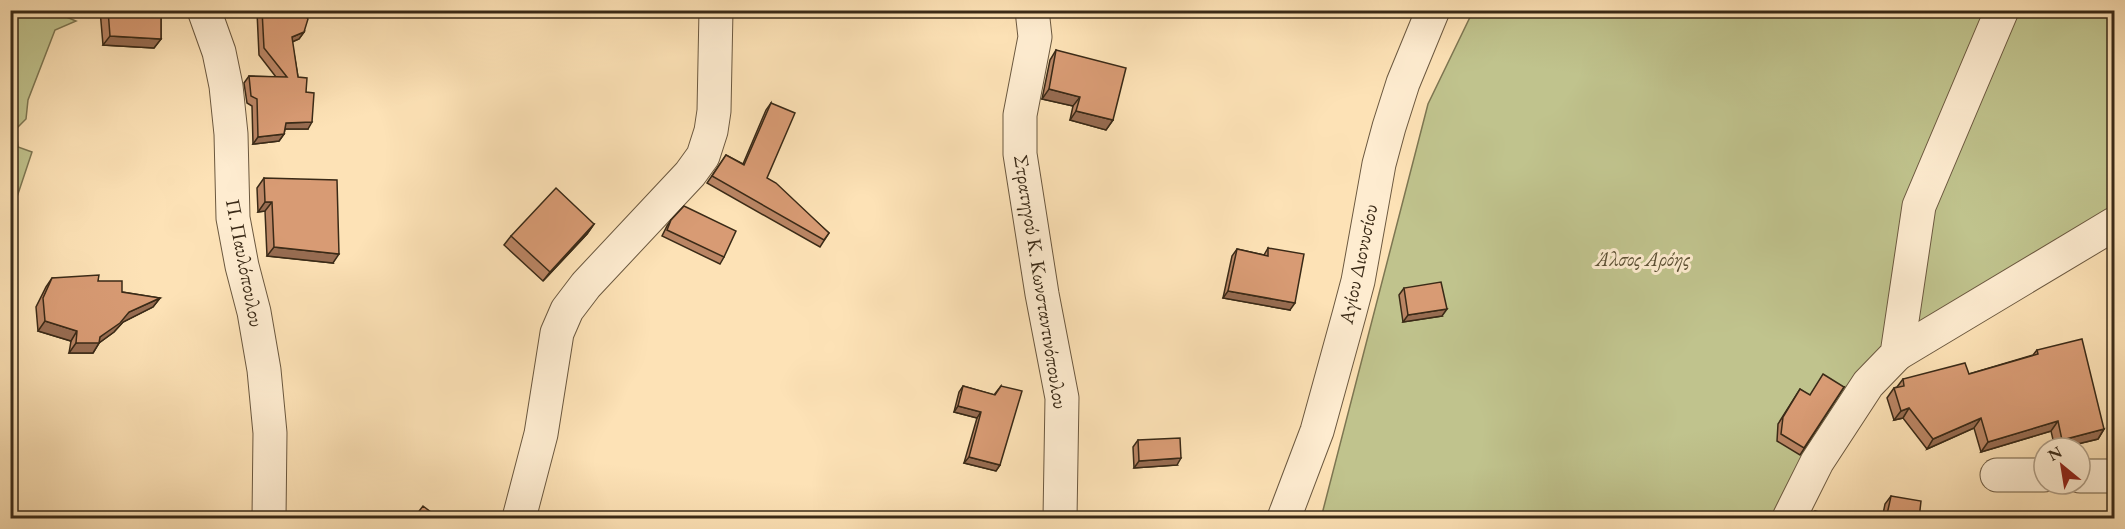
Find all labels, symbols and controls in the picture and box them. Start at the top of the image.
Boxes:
street label: Στρατηγού Κ. Κωνσταντινόπουλου [1008,153,1074,411]
street label: Π. Παυλόπουλου [220,197,270,329]
street label: Αγίου Διονυσίου [1332,202,1383,327]
park label: Άλσος Αρόης [1594,246,1690,272]
north arrow [2032,436,2092,496]
text: N [2044,441,2066,466]

